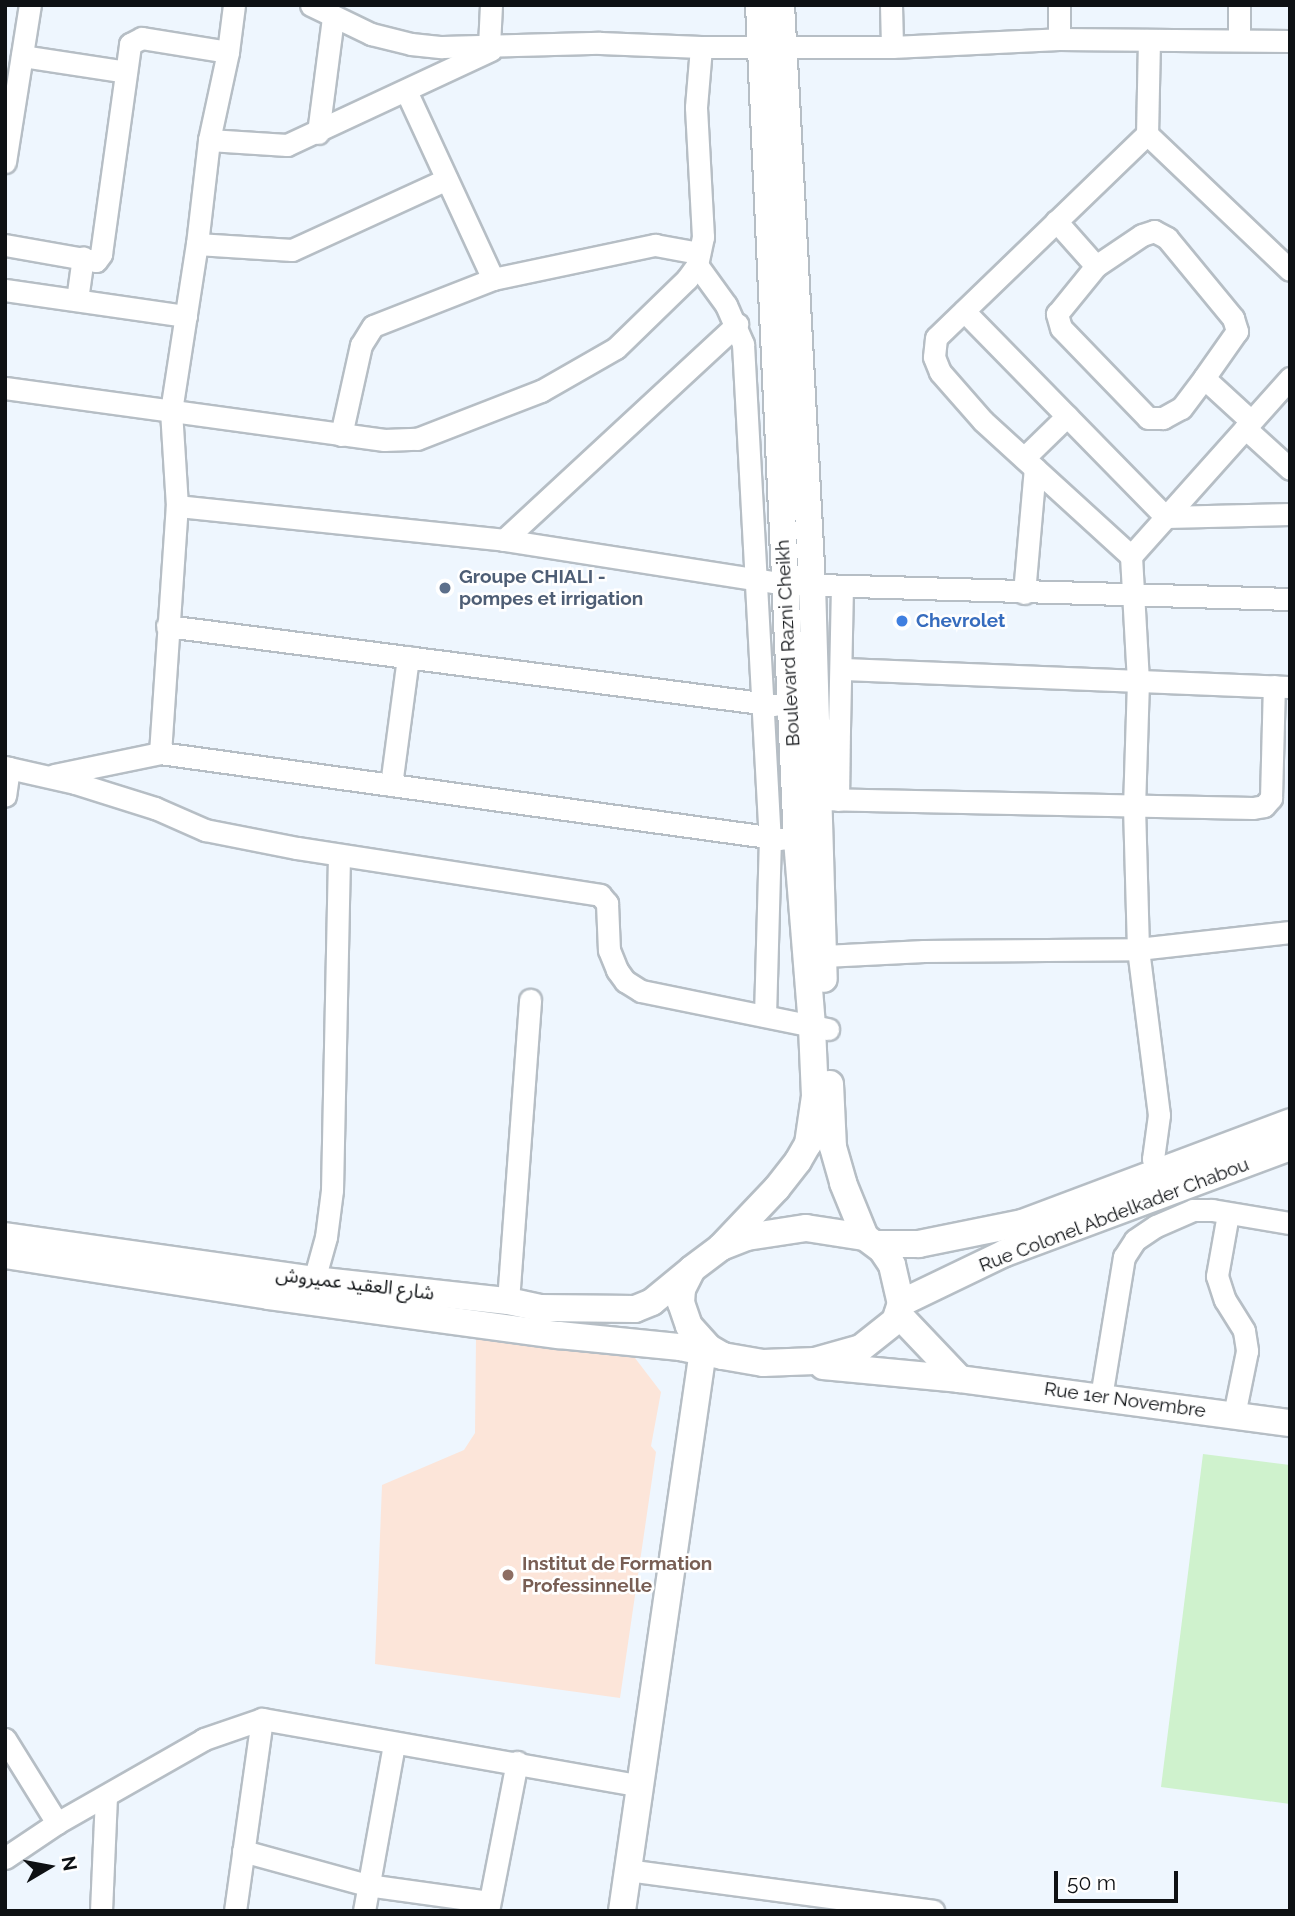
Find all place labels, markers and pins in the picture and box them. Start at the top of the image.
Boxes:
place label: Groupe CHIALI - pompes et irrigation [459,566,643,610]
marker: Groupe CHIALI - pompes et irrigation [437,580,453,596]
place label: Chevrolet [916,610,1005,632]
marker: Chevrolet [894,613,910,629]
place label: Institut de Formation Professinnelle [522,1553,712,1597]
marker: Institut de Formation Professinnelle [500,1567,516,1583]

